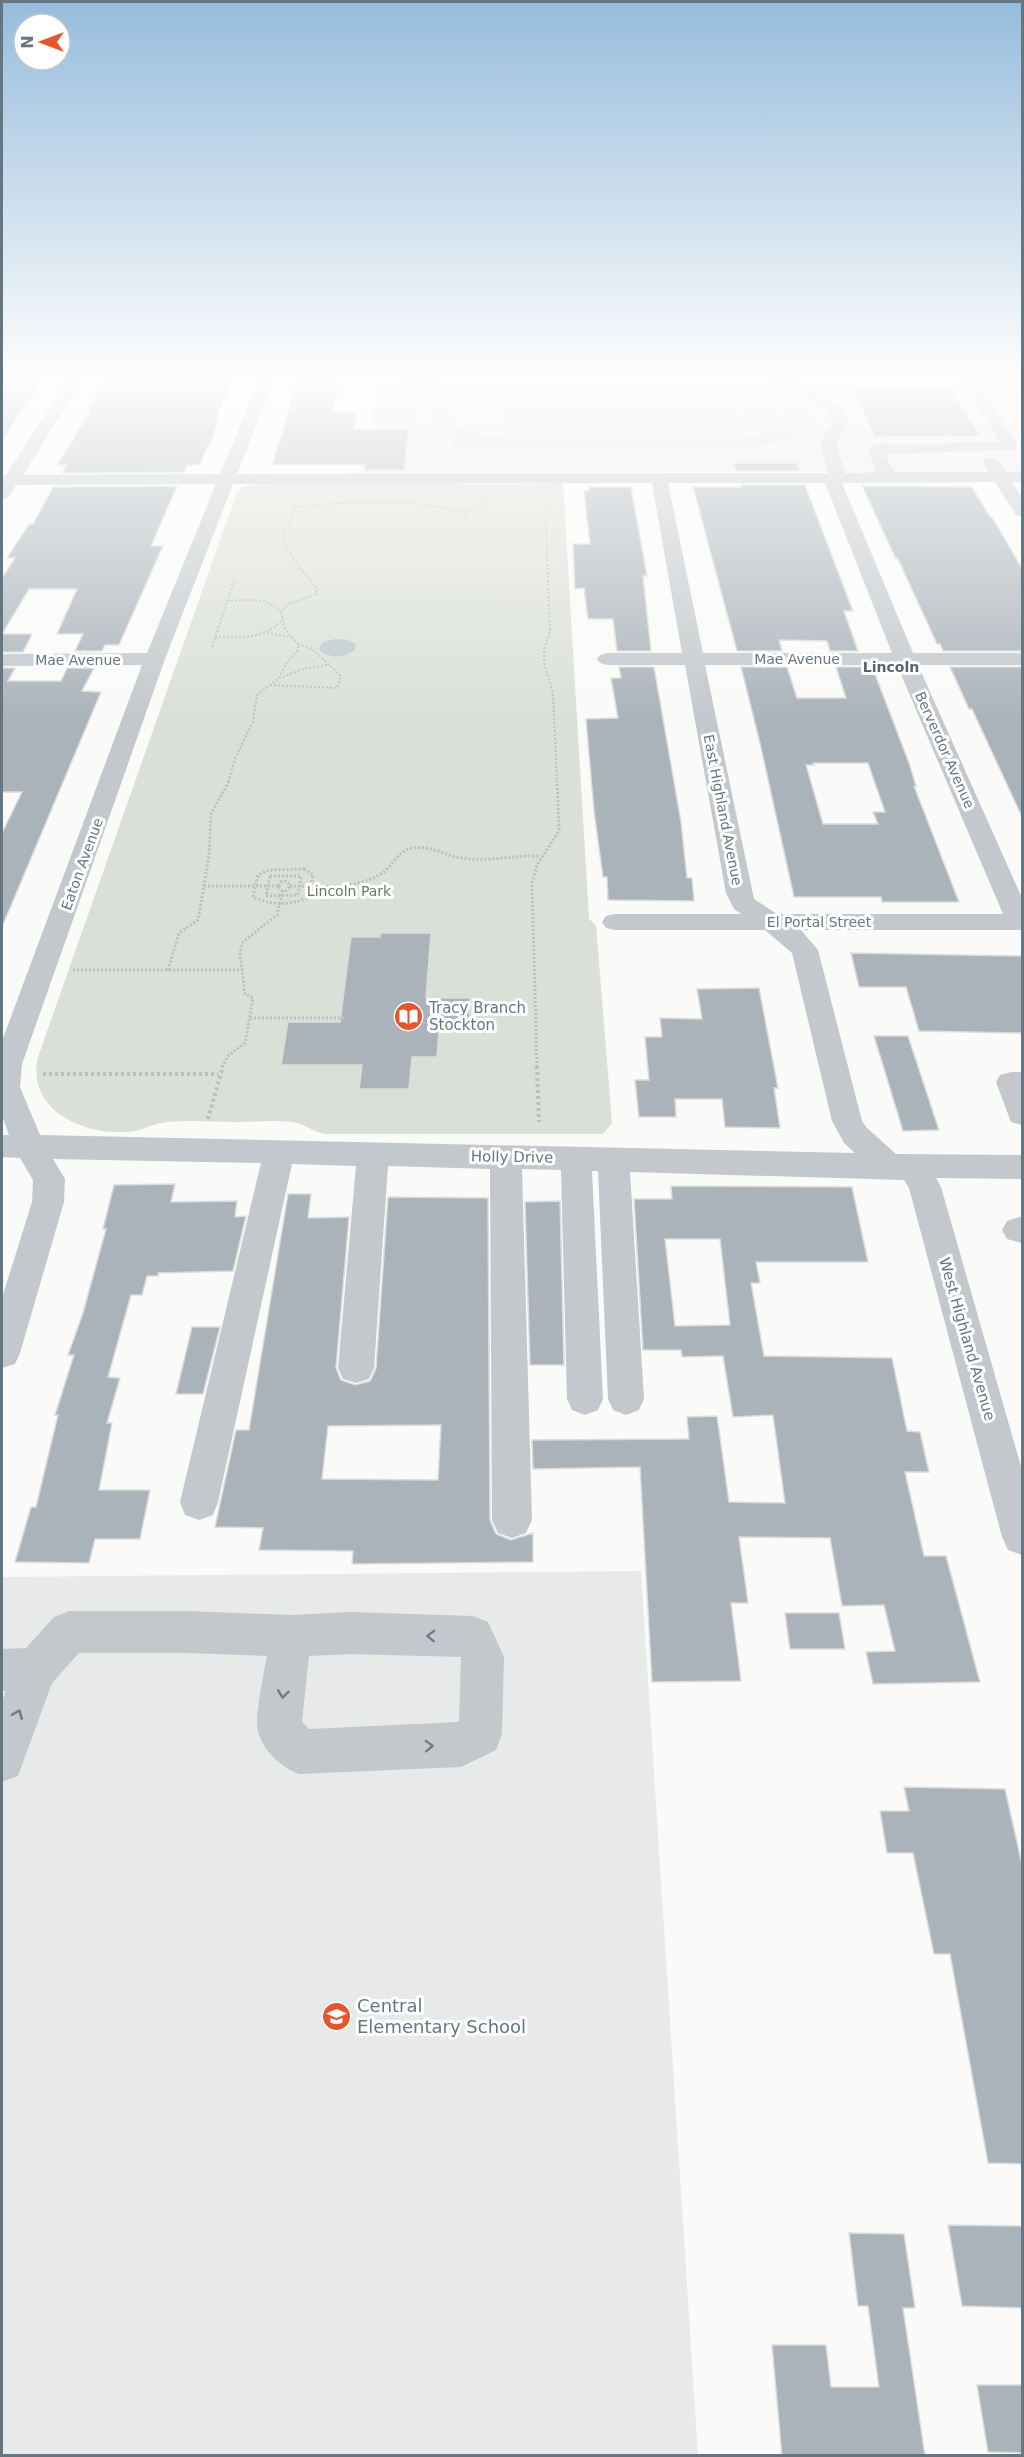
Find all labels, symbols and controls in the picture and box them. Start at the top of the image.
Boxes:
north arrow [12,12,72,72]
text: N [18,35,37,49]
street label: Mae Avenue [754,651,840,667]
street label: Mae Avenue [35,652,121,668]
district label: Lincoln [863,659,919,675]
street label: Berverdor Avenue [912,689,978,811]
street label: East Highland Avenue [700,733,746,887]
street label: Eaton Avenue [58,816,106,912]
park label: Lincoln Park [307,883,392,899]
street label: El Portal Street [767,914,872,930]
place label: Tracy Branch Stockton [428,999,526,1034]
library icon: Tracy Branch Stockton [392,1001,424,1033]
street label: Holly Drive [471,1147,553,1167]
street label: West Highland Avenue [935,1255,999,1423]
one-way arrow [426,1629,435,1642]
one-way arrow [277,1690,290,1699]
one-way arrow [11,1710,23,1721]
one-way arrow [424,1740,433,1753]
place label: Central Elementary School [357,1995,526,2037]
school or university icon: Central Elementary School [320,2000,352,2032]

